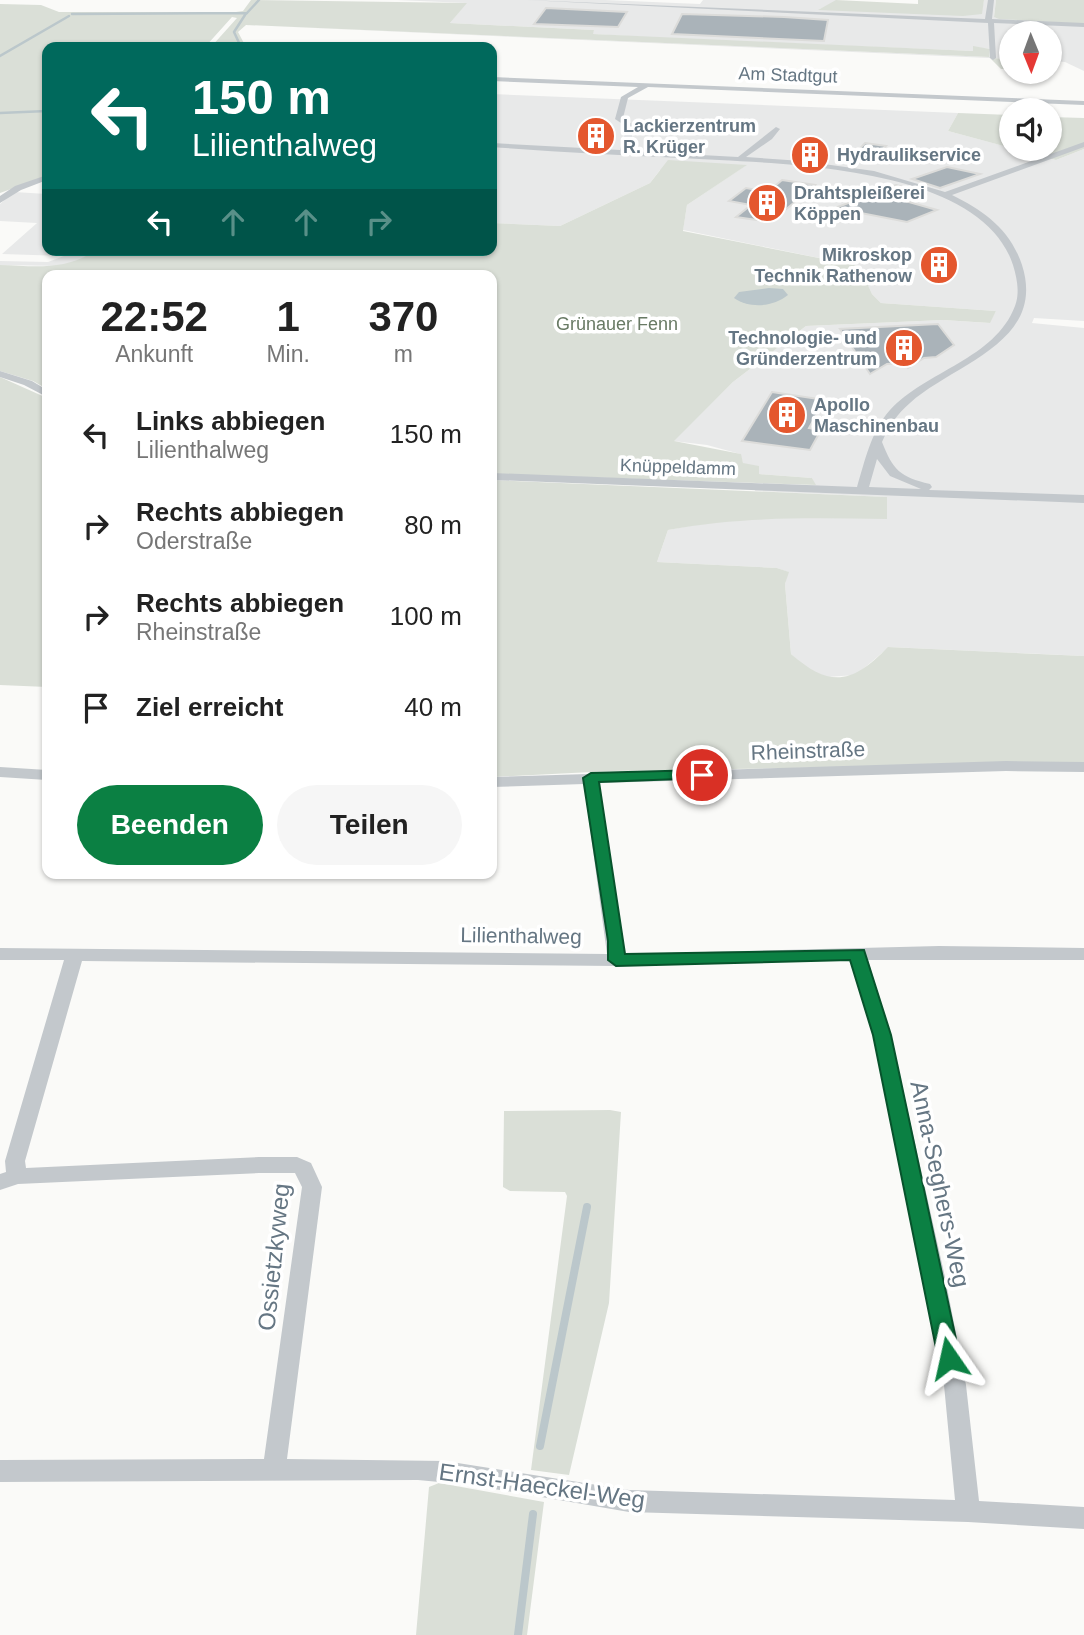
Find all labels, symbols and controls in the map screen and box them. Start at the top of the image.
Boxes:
north arrow [999,21,1062,84]
map controls [999,21,1062,161]
street label: Am Stadtgut [738,63,838,87]
icon: left [77,70,168,161]
text: 150 m [192,70,331,124]
button: sound [999,98,1062,161]
building icon: Lackierzentrum R. Krüger [575,115,617,157]
place label: Lackierzentrum R. Krüger [623,116,756,157]
text: Lilienthalweg [192,127,377,163]
building icon: Hydraulikservice [789,134,831,176]
place label: Hydraulikservice [837,145,981,165]
building icon: Drahtspleißerei Köppen [746,182,788,224]
place label: Drahtspleißerei Köppen [794,183,925,224]
icon: left [141,203,179,241]
icon: ahead [214,203,252,241]
icon: ahead [287,203,325,241]
icon: right [360,203,398,241]
building icon: Mikroskop Technik Rathenow [918,244,960,286]
place label: Mikroskop Technik Rathenow [754,245,913,286]
text: 22:52 [101,293,208,340]
text: 1 [276,293,300,340]
text: 370 [368,293,438,340]
park label: Grünauer Fenn [556,314,678,334]
building icon: Technologie- und Gründerzentrum [883,327,925,369]
place label: Technologie- und Gründerzentrum [728,328,877,369]
text: Ankunft [115,341,193,367]
text: Min. [266,341,310,367]
text: m [394,341,413,367]
building icon: Apollo Maschinenbau [766,394,808,436]
place label: Apollo Maschinenbau [814,395,939,436]
text: Links abbiegen [136,406,325,436]
icon: left [77,416,115,454]
text: 150 m [390,419,462,449]
text: Lilienthalweg [136,437,269,463]
street label: Knüppeldamm [620,455,736,479]
text: Rechts abbiegen [136,497,344,527]
icon: right [77,507,115,545]
text: 80 m [404,510,462,540]
text: Oderstraße [136,528,252,554]
text: Rechts abbiegen [136,588,344,618]
icon: right [77,598,115,636]
text: 100 m [390,601,462,631]
text: Rheinstraße [136,619,261,645]
icon: arrive [77,689,115,727]
text: Ziel erreicht [136,692,283,722]
text: 40 m [404,692,462,722]
street label: Rheinstraße [750,737,866,764]
pin [672,745,732,805]
icon: arrive [683,756,721,794]
button: Beenden [77,785,263,865]
button: Teilen [277,785,462,865]
street label: Lilienthalweg [460,923,582,948]
street label: Anna-Seghers-Weg [905,1078,976,1290]
street label: Ossietzkyweg [252,1182,295,1332]
position arrow [912,1321,986,1395]
street label: Ernst-Haeckel-Weg [437,1458,647,1513]

